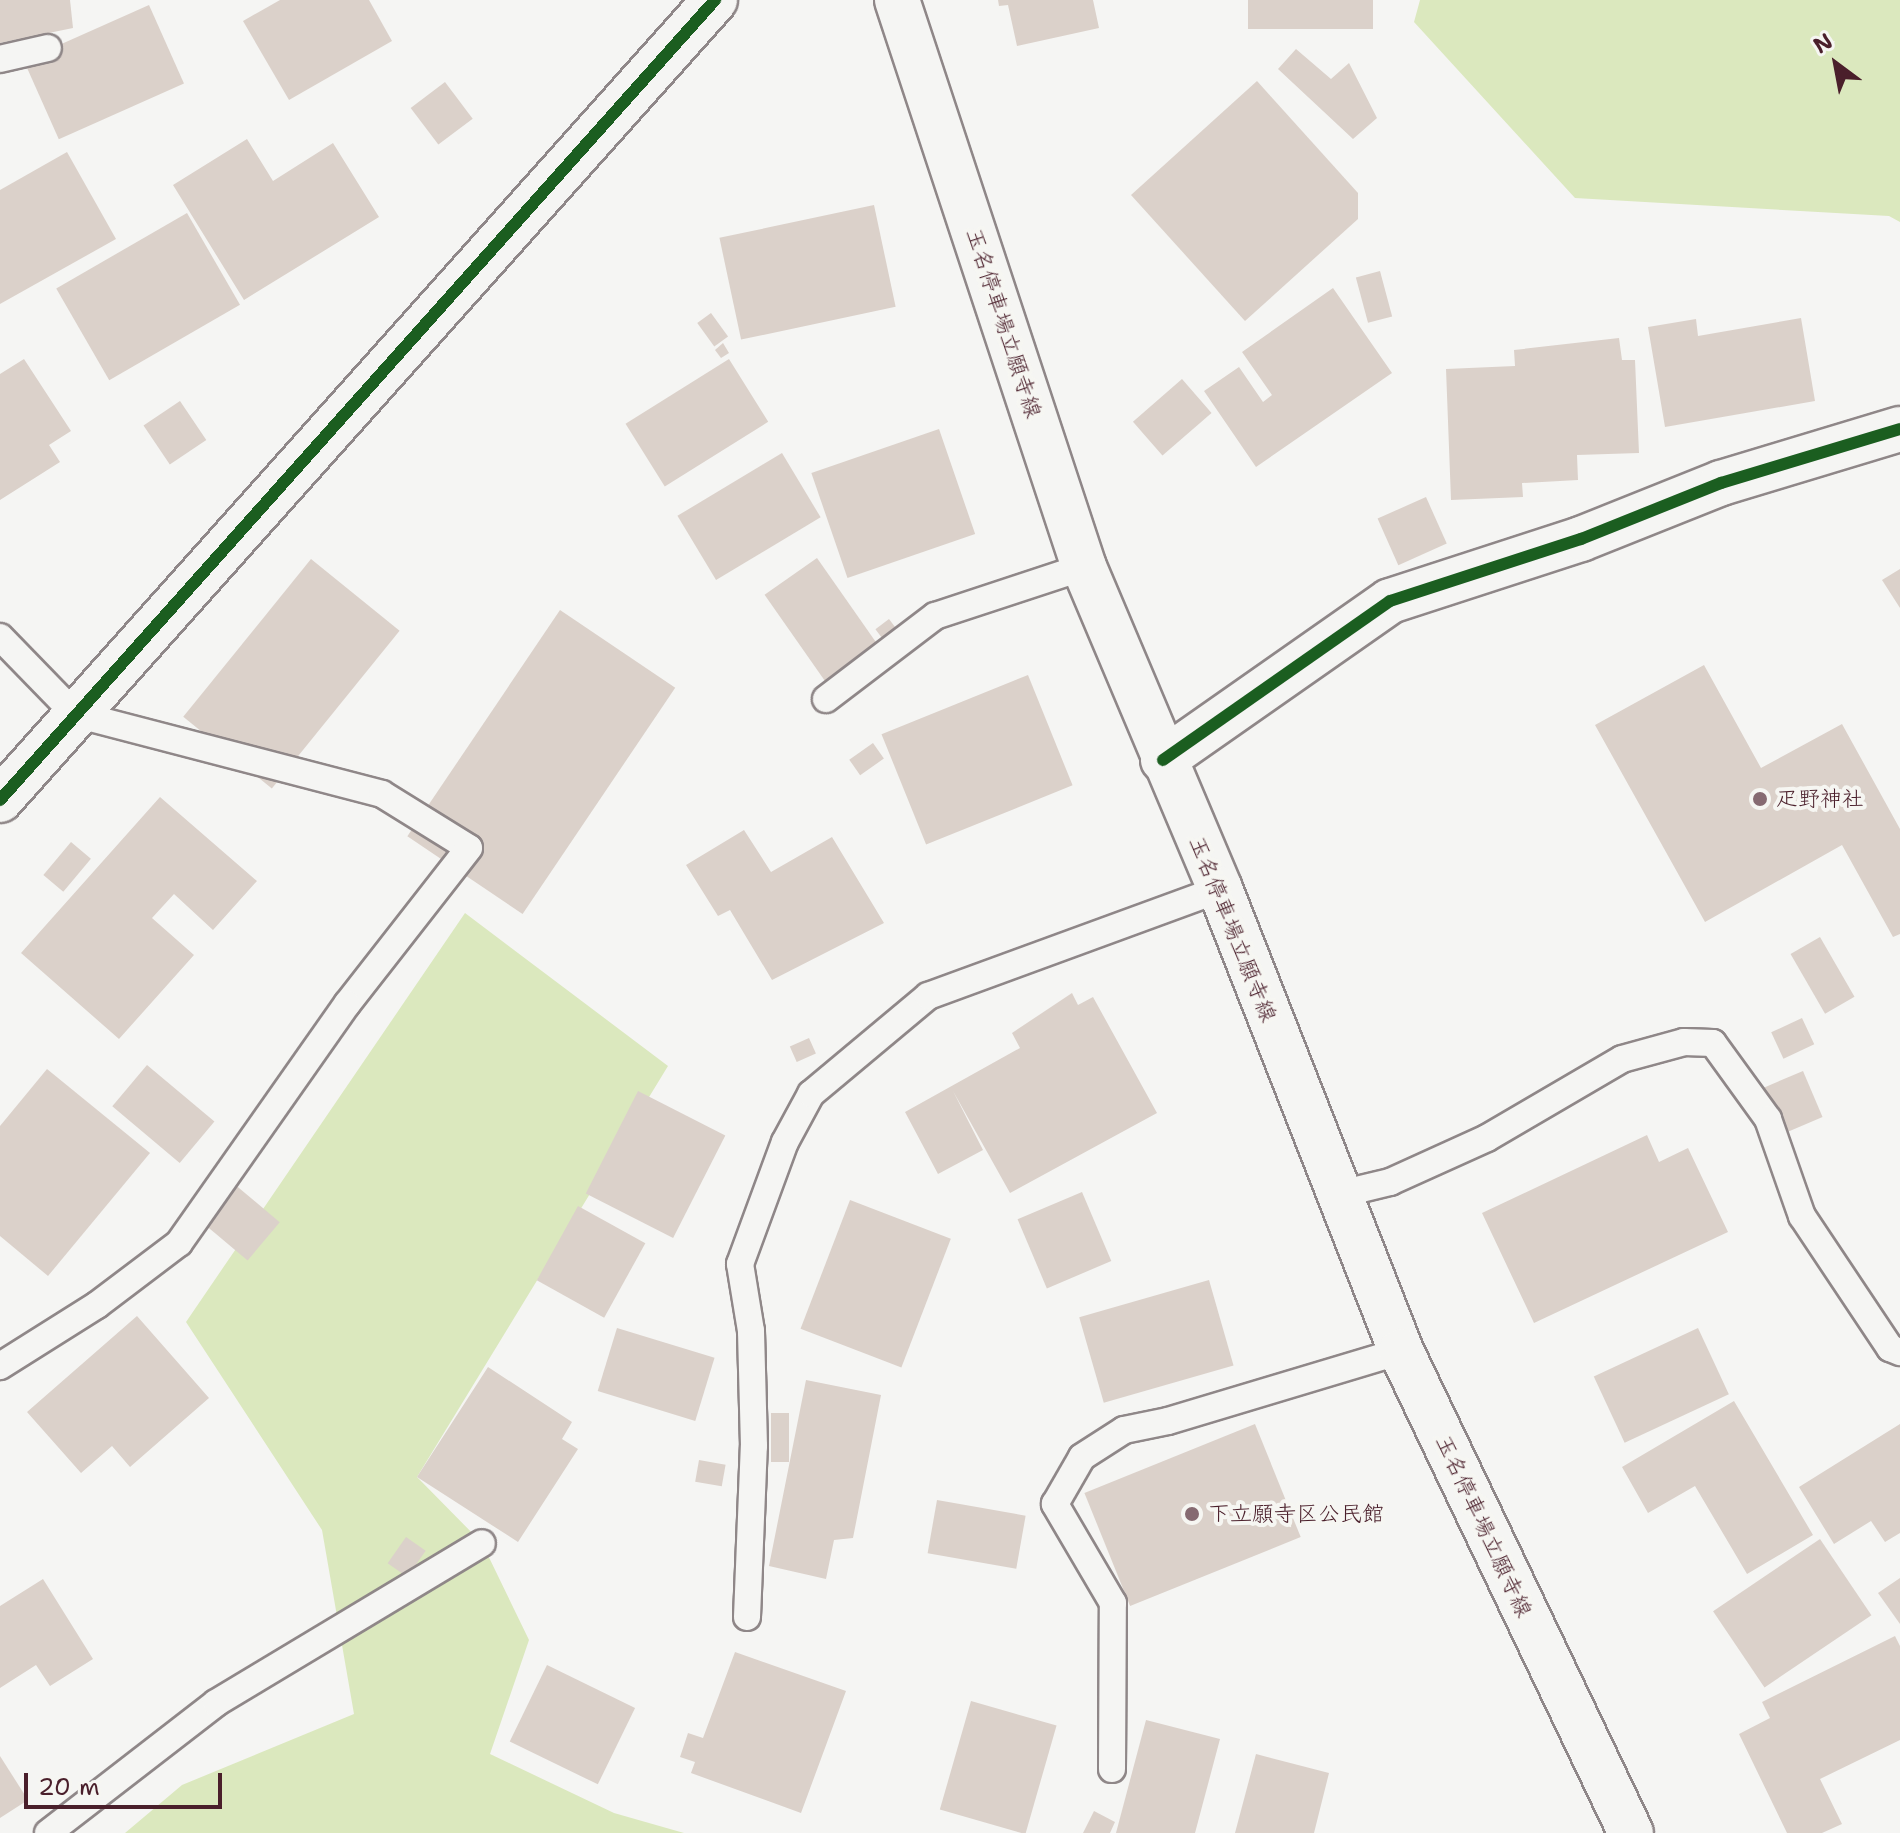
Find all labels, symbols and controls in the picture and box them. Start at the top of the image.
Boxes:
north arrow [1796,24,1876,104]
text: N [1808,26,1838,60]
street label: 玉名停車場立願寺線 [961,225,1047,421]
place label: 疋野神社 [1776,786,1864,812]
marker: 疋野神社 [1751,790,1769,808]
street label: 玉名停車場立願寺線 [1184,832,1282,1026]
street label: 玉名停車場立願寺線 [1430,1431,1538,1621]
place label: 下立願寺区公民館 [1208,1501,1384,1527]
marker: 下立願寺区公民館 [1183,1505,1201,1523]
scale bar [28,1757,226,1807]
text: 20 m [38,1771,100,1803]

